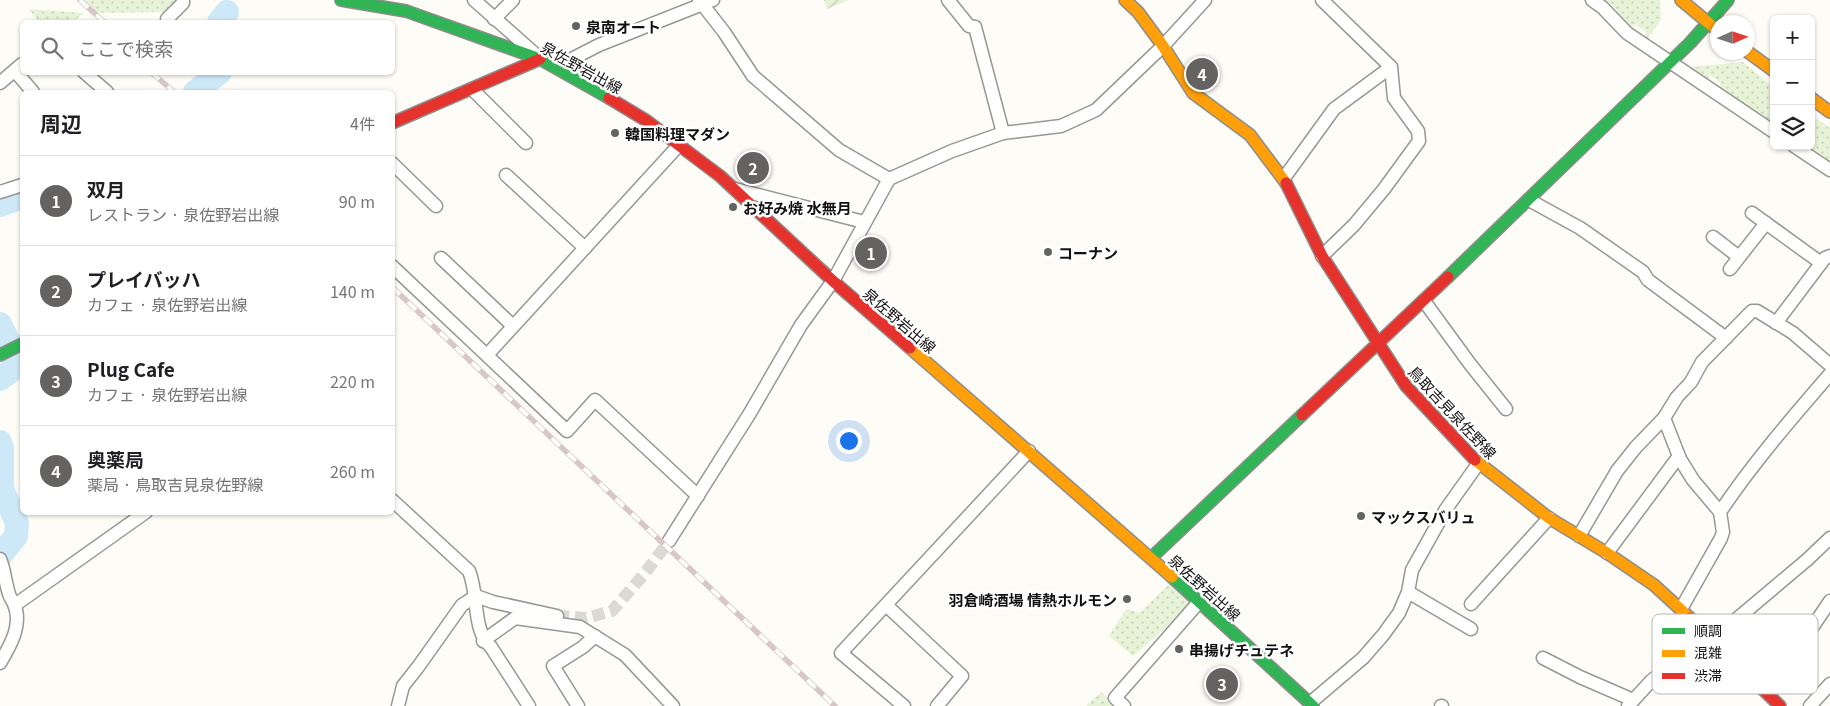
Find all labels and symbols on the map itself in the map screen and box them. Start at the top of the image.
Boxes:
north arrow [1710,15,1755,60]
place label: 泉南オート [586,16,661,37]
marker: 泉南オート [570,20,582,32]
street label: 泉佐野岩出線 [538,36,626,98]
pin: 4 [1186,55,1218,93]
place label: 韓国料理マダン [625,123,730,144]
marker: 韓国料理マダン [609,127,621,139]
pin: 2 [737,149,769,187]
place label: お好み焼 水無月 [743,197,851,218]
marker: お好み焼 水無月 [727,201,739,213]
pin: 1 [855,234,887,272]
place label: コーナン [1058,242,1118,263]
marker: コーナン [1042,246,1054,258]
street label: 泉佐野岩出線 [859,283,941,357]
street label: 鳥取吉見泉佐野線 [1404,361,1502,463]
your location [836,428,862,454]
place label: マックスバリュ [1371,506,1476,527]
marker: マックスバリュ [1355,510,1367,522]
street label: 泉佐野岩出線 [1165,549,1245,625]
place label: 羽倉崎酒場 情熱ホルモン [949,589,1117,610]
marker: 羽倉崎酒場 情熱ホルモン [1121,593,1133,605]
legend [1652,614,1818,694]
text: 順調 [1694,620,1722,640]
place label: 串揚げチュテネ [1189,639,1294,660]
text: 混雑 [1694,642,1722,662]
marker: 串揚げチュテネ [1173,643,1185,655]
pin: 3 [1206,665,1238,703]
text: 渋滞 [1694,665,1722,685]

